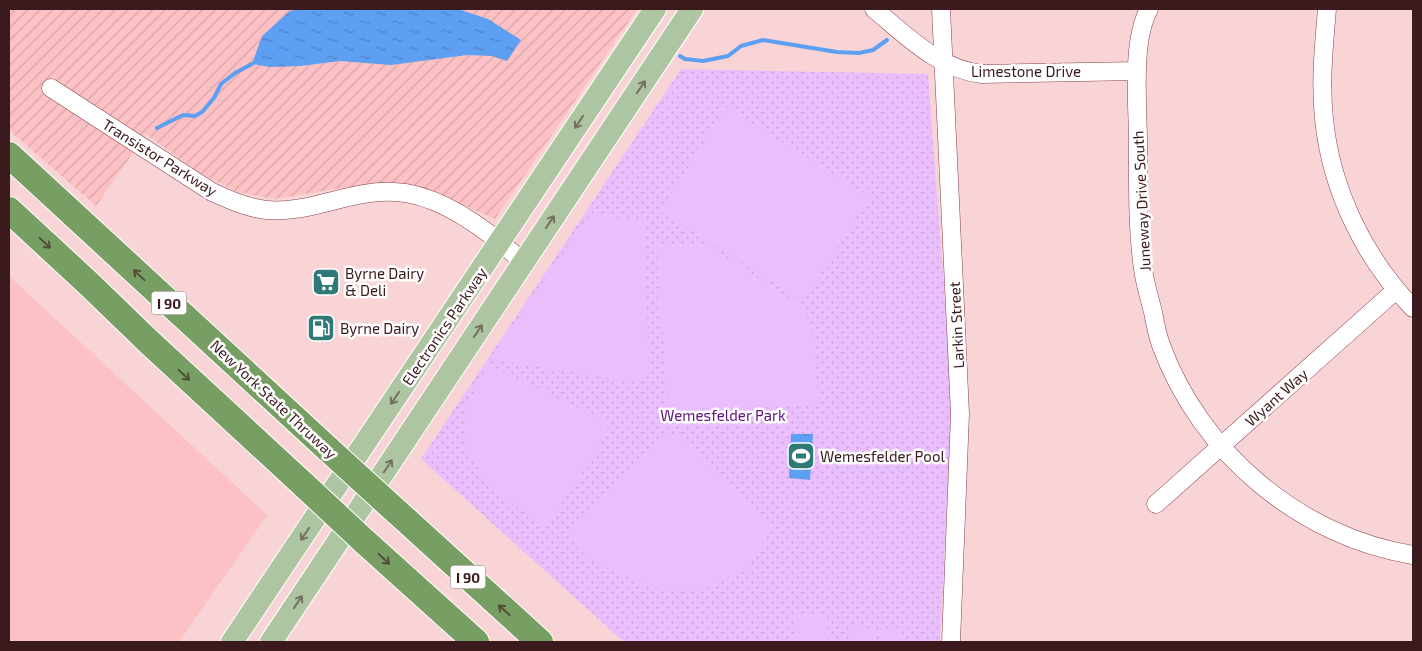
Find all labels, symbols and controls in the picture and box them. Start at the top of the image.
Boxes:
street label: Limestone Drive [971,62,1081,80]
one-way arrow [636,80,646,94]
street label: Transistor Parkway [99,114,221,200]
one-way arrow [574,115,584,129]
street label: Juneway Drive South [1128,130,1154,272]
one-way arrow [545,215,555,229]
one-way arrow [38,237,51,249]
place label: Byrne Dairy & Deli [345,264,424,299]
street label: Electronics Parkway [398,264,490,388]
supermarket icon: Byrne Dairy & Deli [311,267,341,297]
one-way arrow [132,269,145,281]
street label: Larkin Street [945,281,967,369]
road number: I 90 [152,292,186,314]
fuel station icon: Byrne Dairy [306,313,336,343]
place label: Byrne Dairy [340,319,419,337]
one-way arrow [472,324,483,338]
street label: New York State Thruway [207,336,341,462]
street label: Wyant Way [1241,364,1311,430]
one-way arrow [178,369,191,381]
one-way arrow [390,391,400,405]
park label: Wemesfelder Park [660,406,786,424]
sports icon: Wemesfelder Pool [786,441,816,471]
place label: Wemesfelder Pool [820,447,945,465]
one-way arrow [383,460,393,474]
one-way arrow [300,526,310,540]
one-way arrow [378,553,391,565]
road number: I 90 [450,566,486,588]
one-way arrow [293,595,303,609]
one-way arrow [497,604,510,615]

